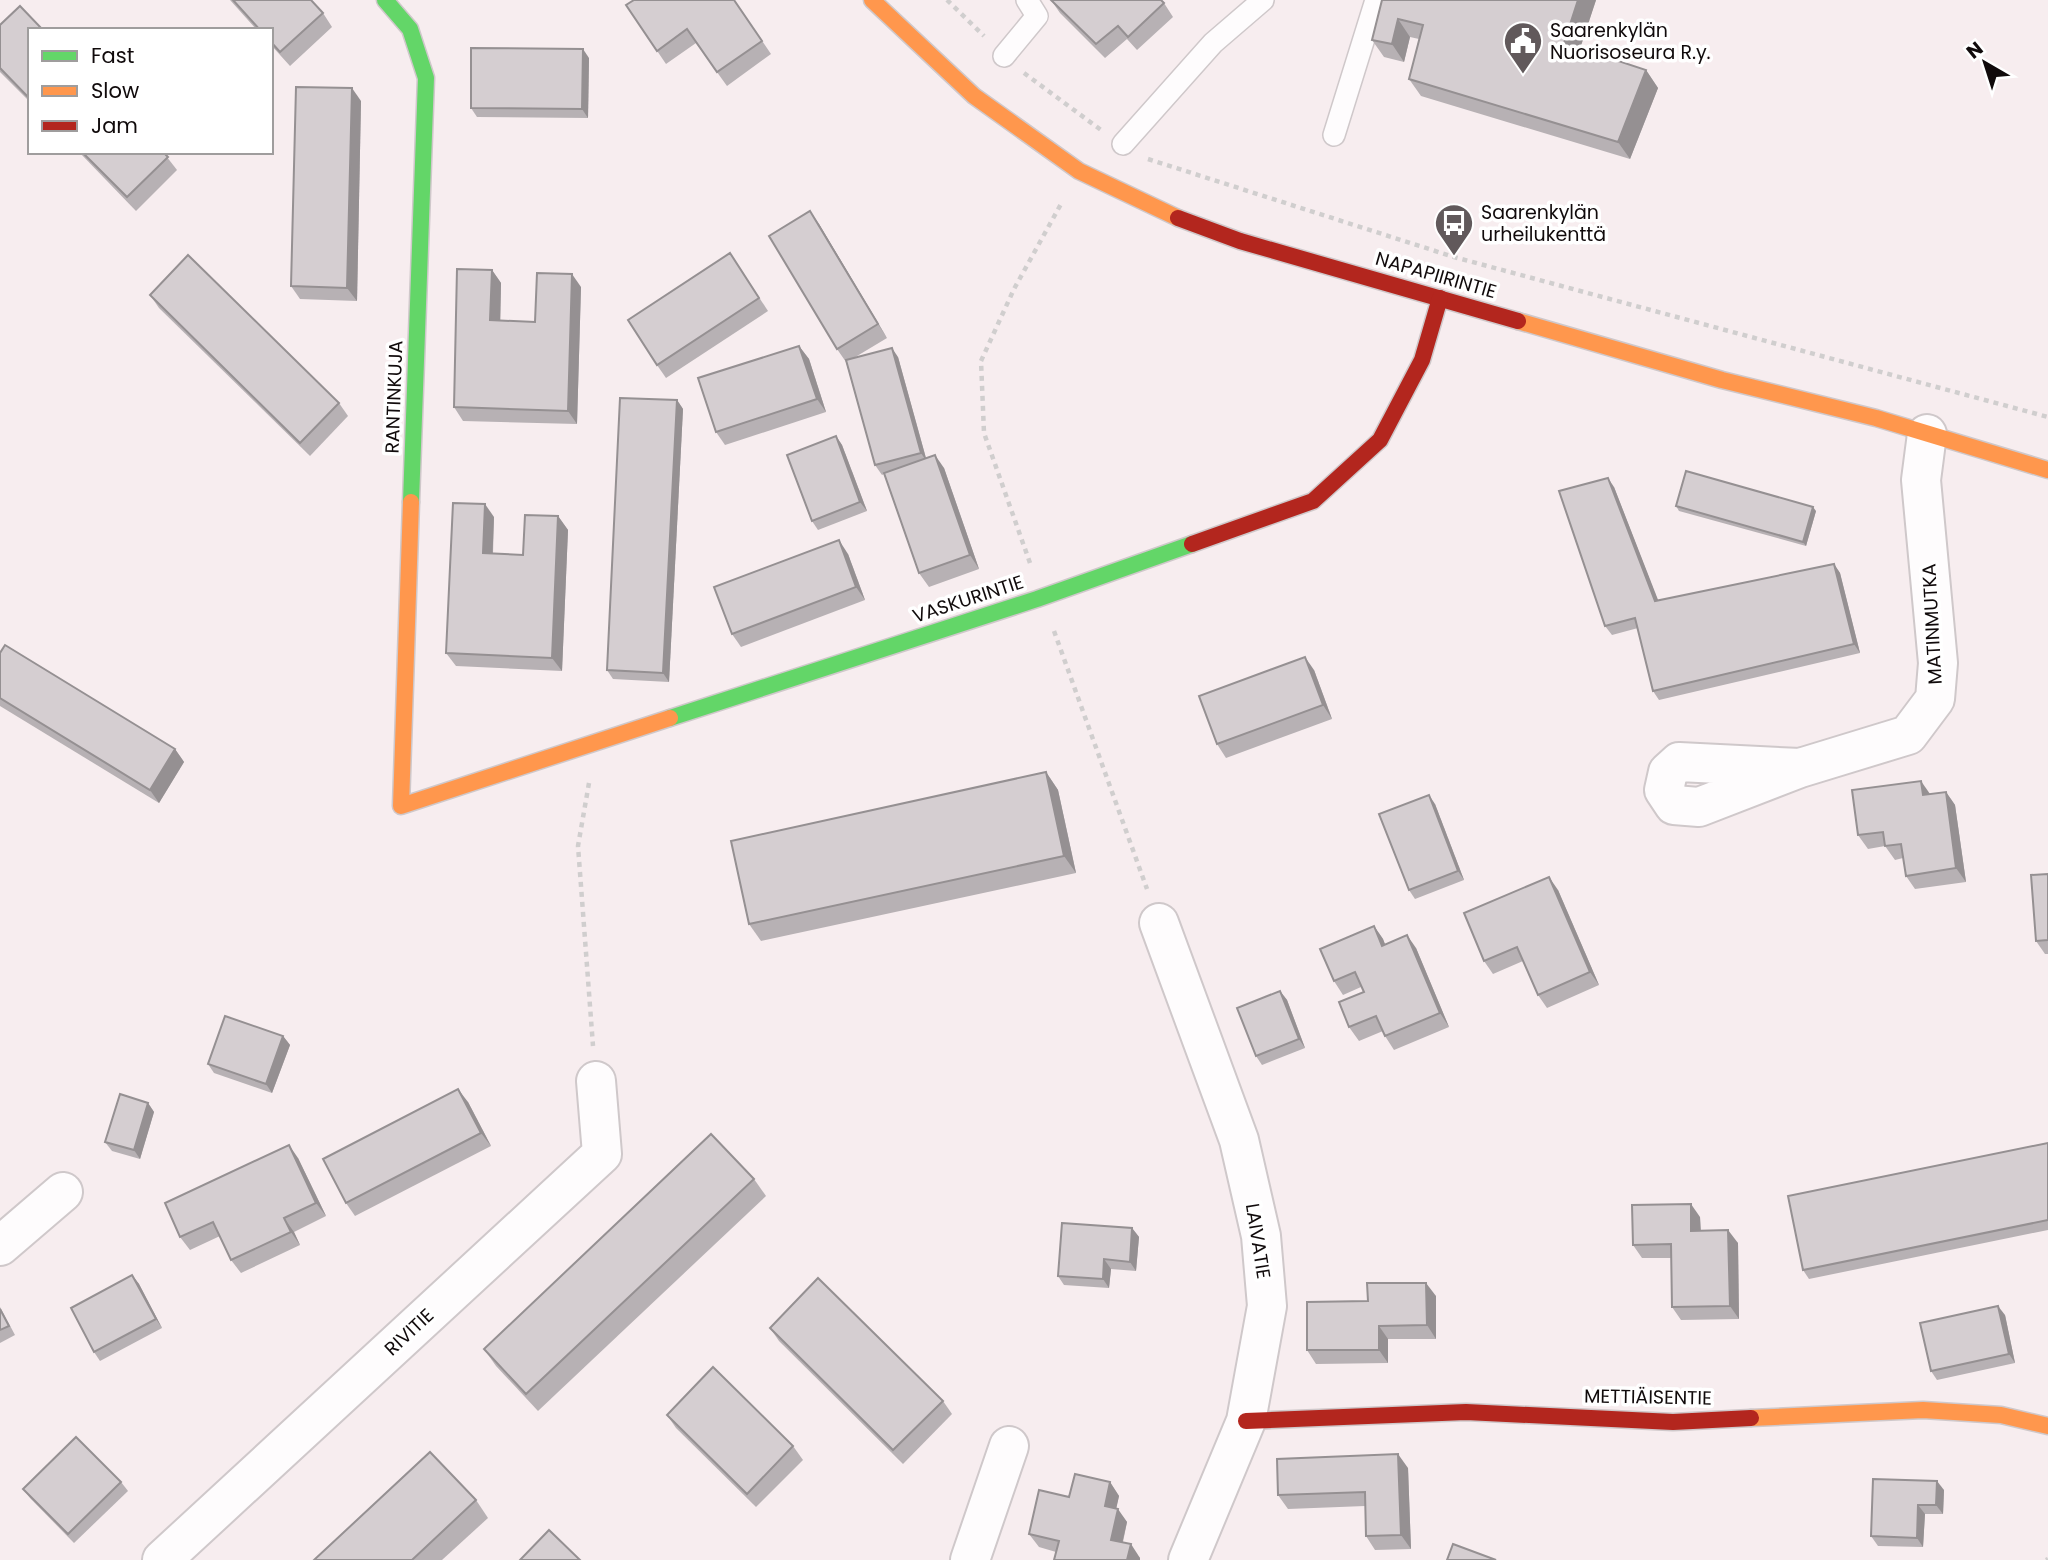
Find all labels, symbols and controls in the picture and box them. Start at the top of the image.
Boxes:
place label: Saarenkylän Nuorisoseura R.y. [1550,17,1711,66]
public building icon: Saarenkylän Nuorisoseura R.y. [1502,20,1544,75]
legend [28,28,273,154]
north arrow [1950,28,2020,98]
text: N [1961,35,1989,65]
text: Fast [91,41,134,70]
text: Slow [91,76,139,105]
text: Jam [91,111,138,140]
place label: Saarenkylän urheilukenttä [1481,199,1606,248]
bus stop icon: Saarenkylän urheilukenttä [1433,202,1475,257]
street label: NAPAPIIRINTIE [1372,245,1500,305]
street label: RANTINKUJA [379,340,409,454]
street label: MATINMUTKA [1915,563,1949,685]
street label: VASKURINTIE [909,568,1027,630]
street label: LAIVATIE [1239,1201,1277,1281]
street label: RIVITIE [378,1302,440,1362]
street label: METTIÄISENTIE [1584,1382,1712,1412]

